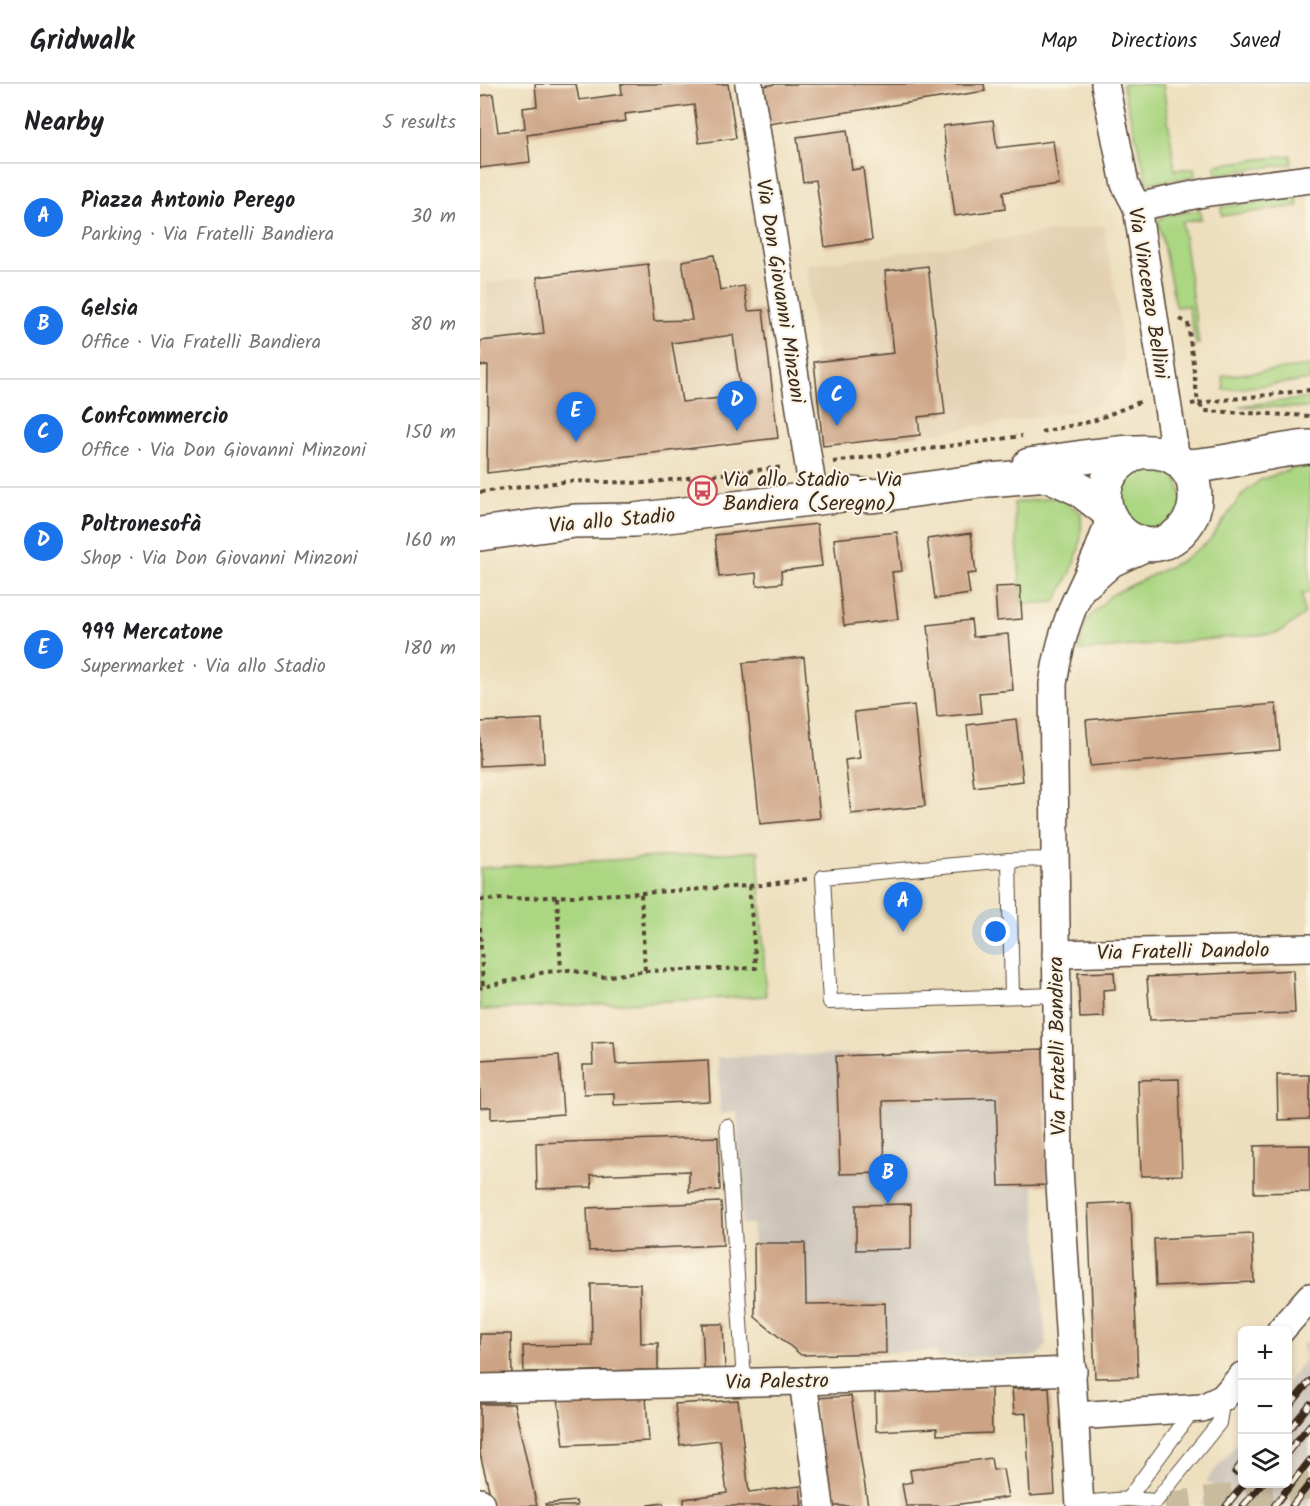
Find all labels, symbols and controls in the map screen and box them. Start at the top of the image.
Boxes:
text: Gridwalk [30,19,135,64]
text: Map [1041,25,1077,58]
text: Directions [1110,25,1197,58]
text: Saved [1230,25,1280,58]
text: Nearby [24,102,104,144]
text: 5 results [382,107,456,139]
street label: Via Don Giovanni Minzoni [745,177,814,407]
text: Piazza Antonio Perego [81,184,295,219]
text: A [37,201,50,233]
text: 30 m [411,201,456,233]
street label: Via Vincenzo Bellini [1118,205,1178,382]
text: Parking · Via Fratelli Bandiera [81,219,334,251]
text: Gelsia [81,292,138,327]
text: B [37,309,50,341]
text: 80 m [410,309,456,341]
text: Office · Via Fratelli Bandiera [81,327,321,359]
pin: C [818,376,856,426]
pin: D [718,382,756,431]
pin: E [556,392,596,442]
text: Confcommercio [81,400,228,435]
text: C [37,417,50,449]
text: 150 m [405,417,456,449]
text: Office · Via Don Giovanni Minzoni [81,435,366,467]
place label: Via allo Stadio - Via Bandiera (Seregno) [723,464,902,521]
bus stop icon: Via allo Stadio - Via Bandiera (Seregno) [686,475,718,507]
street label: Via allo Stadio [548,500,677,543]
text: Poltronesofà [81,508,201,543]
text: D [37,525,50,557]
text: 160 m [405,525,456,557]
text: Shop · Via Don Giovanni Minzoni [81,543,358,575]
text: 999 Mercatone [81,616,223,651]
text: E [38,633,49,665]
text: 180 m [404,633,456,665]
text: Supermarket · Via allo Stadio [81,651,326,683]
pin: A [884,882,922,932]
your location [981,917,1010,946]
street label: Via Fratelli Dandolo [1096,934,1270,971]
street label: Via Fratelli Bandiera [1040,956,1077,1136]
pin: B [868,1154,908,1204]
map controls [1238,1326,1292,1488]
button: + [1238,1326,1292,1380]
street label: Via Palestro [725,1365,829,1400]
button: − [1238,1380,1292,1434]
button: layers [1238,1434,1292,1488]

